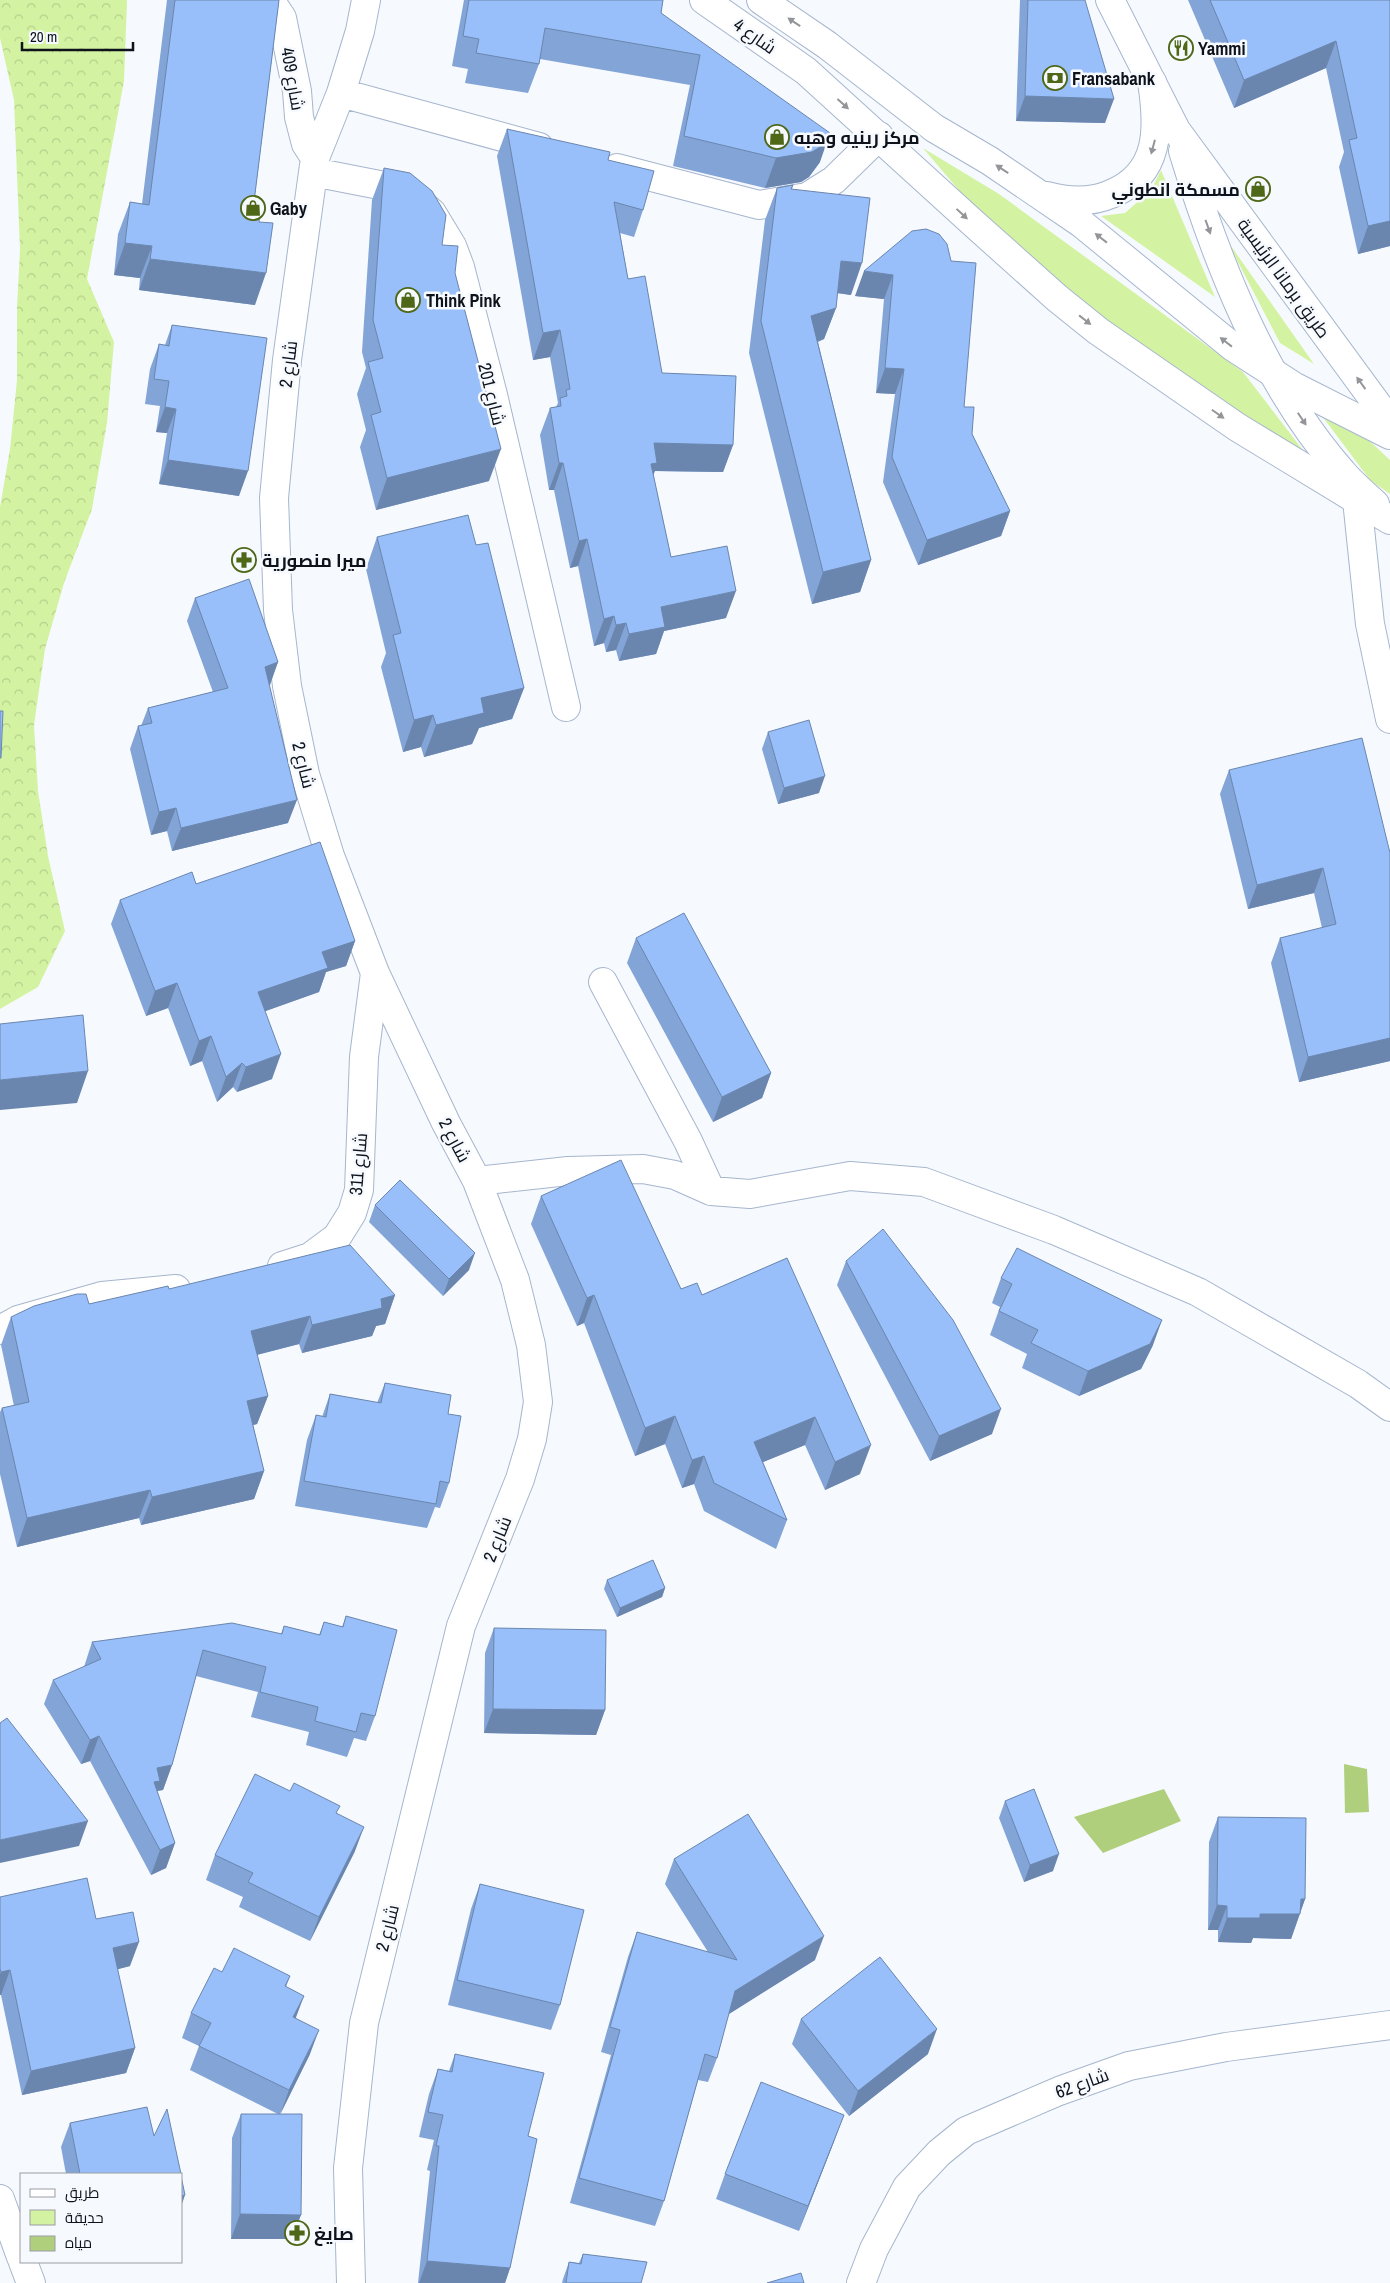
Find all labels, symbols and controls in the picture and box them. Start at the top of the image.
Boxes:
street label: شارع 4 [728,12,782,60]
one-way arrow [787,17,801,27]
scale bar [22,20,134,52]
text: 20 m [30,26,57,47]
restaurant icon: Yammi [1168,35,1194,61]
place label: Yammi [1198,36,1246,61]
street label: شارع 409 [275,46,311,112]
bank icon: Fransabank [1042,65,1068,91]
place label: Fransabank [1072,66,1156,91]
one-way arrow [836,98,848,110]
shop icon: مركز رينيه وهبه [764,124,790,150]
place label: مركز رينيه وهبه [794,125,920,150]
one-way arrow [1148,140,1156,155]
one-way arrow [995,164,1009,173]
shop icon: مسمكة انطوني [1245,176,1271,202]
place label: مسمكة انطوني [1111,177,1240,205]
shop icon: Gaby [240,195,266,221]
place label: Gaby [270,196,308,221]
one-way arrow [956,208,968,220]
street label: طريق برمانا الرئيسية [1232,213,1336,343]
one-way arrow [1205,219,1212,234]
one-way arrow [1095,233,1108,244]
shop icon: Think Pink [395,287,421,313]
place label: Think Pink [426,288,501,313]
one-way arrow [1078,315,1091,326]
one-way arrow [1220,336,1233,347]
street label: شارع 2 [273,339,303,389]
street label: شارع 201 [472,360,512,428]
one-way arrow [1356,376,1366,390]
one-way arrow [1211,409,1225,419]
one-way arrow [1297,413,1306,426]
pharmacy icon: ميرا منصورية [231,547,257,573]
place label: ميرا منصورية [262,548,367,573]
street label: شارع 2 [286,739,322,791]
street label: شارع 2 [433,1113,477,1167]
street label: شارع 311 [343,1132,373,1196]
street label: شارع 2 [477,1512,517,1566]
street label: شارع 2 [369,1902,405,1954]
street label: شارع 62 [1052,2062,1112,2104]
legend [20,2173,182,2263]
text: طريق [65,2182,99,2203]
text: حديقة [65,2207,104,2228]
pharmacy icon: صايغ [284,2220,310,2246]
place label: صايغ [314,2221,354,2246]
text: مياه [65,2232,92,2253]

